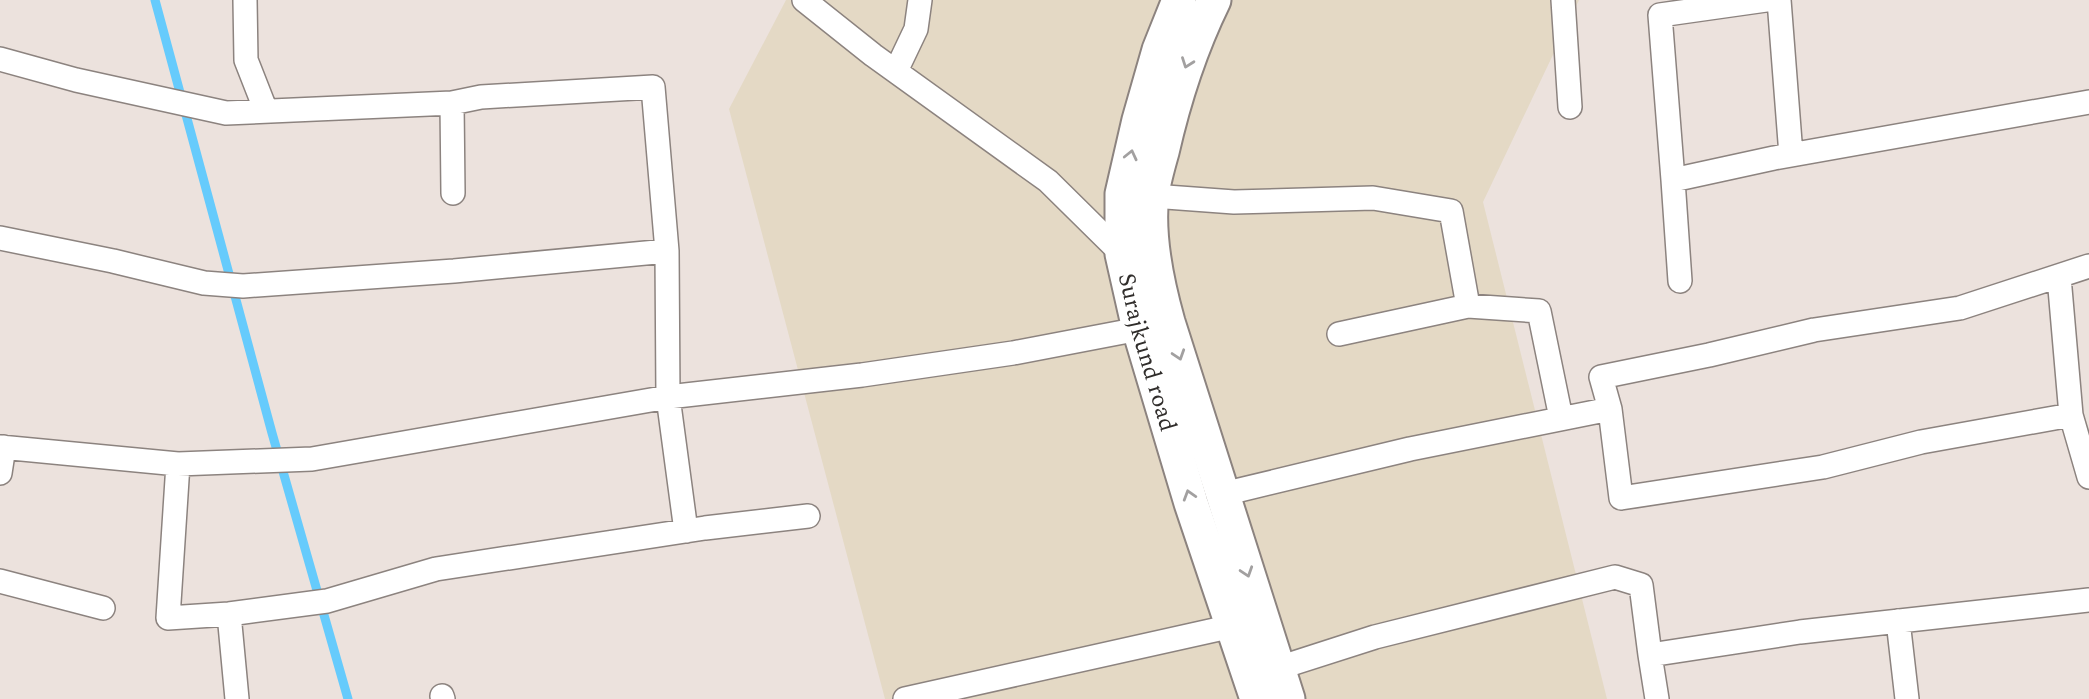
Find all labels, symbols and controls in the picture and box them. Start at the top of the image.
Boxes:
one-way arrow [1182,56,1196,68]
one-way arrow [1122,149,1137,161]
street label: Surajkund road [1108,270,1186,436]
one-way arrow [1170,349,1185,361]
one-way arrow [1182,489,1197,501]
one-way arrow [1239,566,1254,578]

